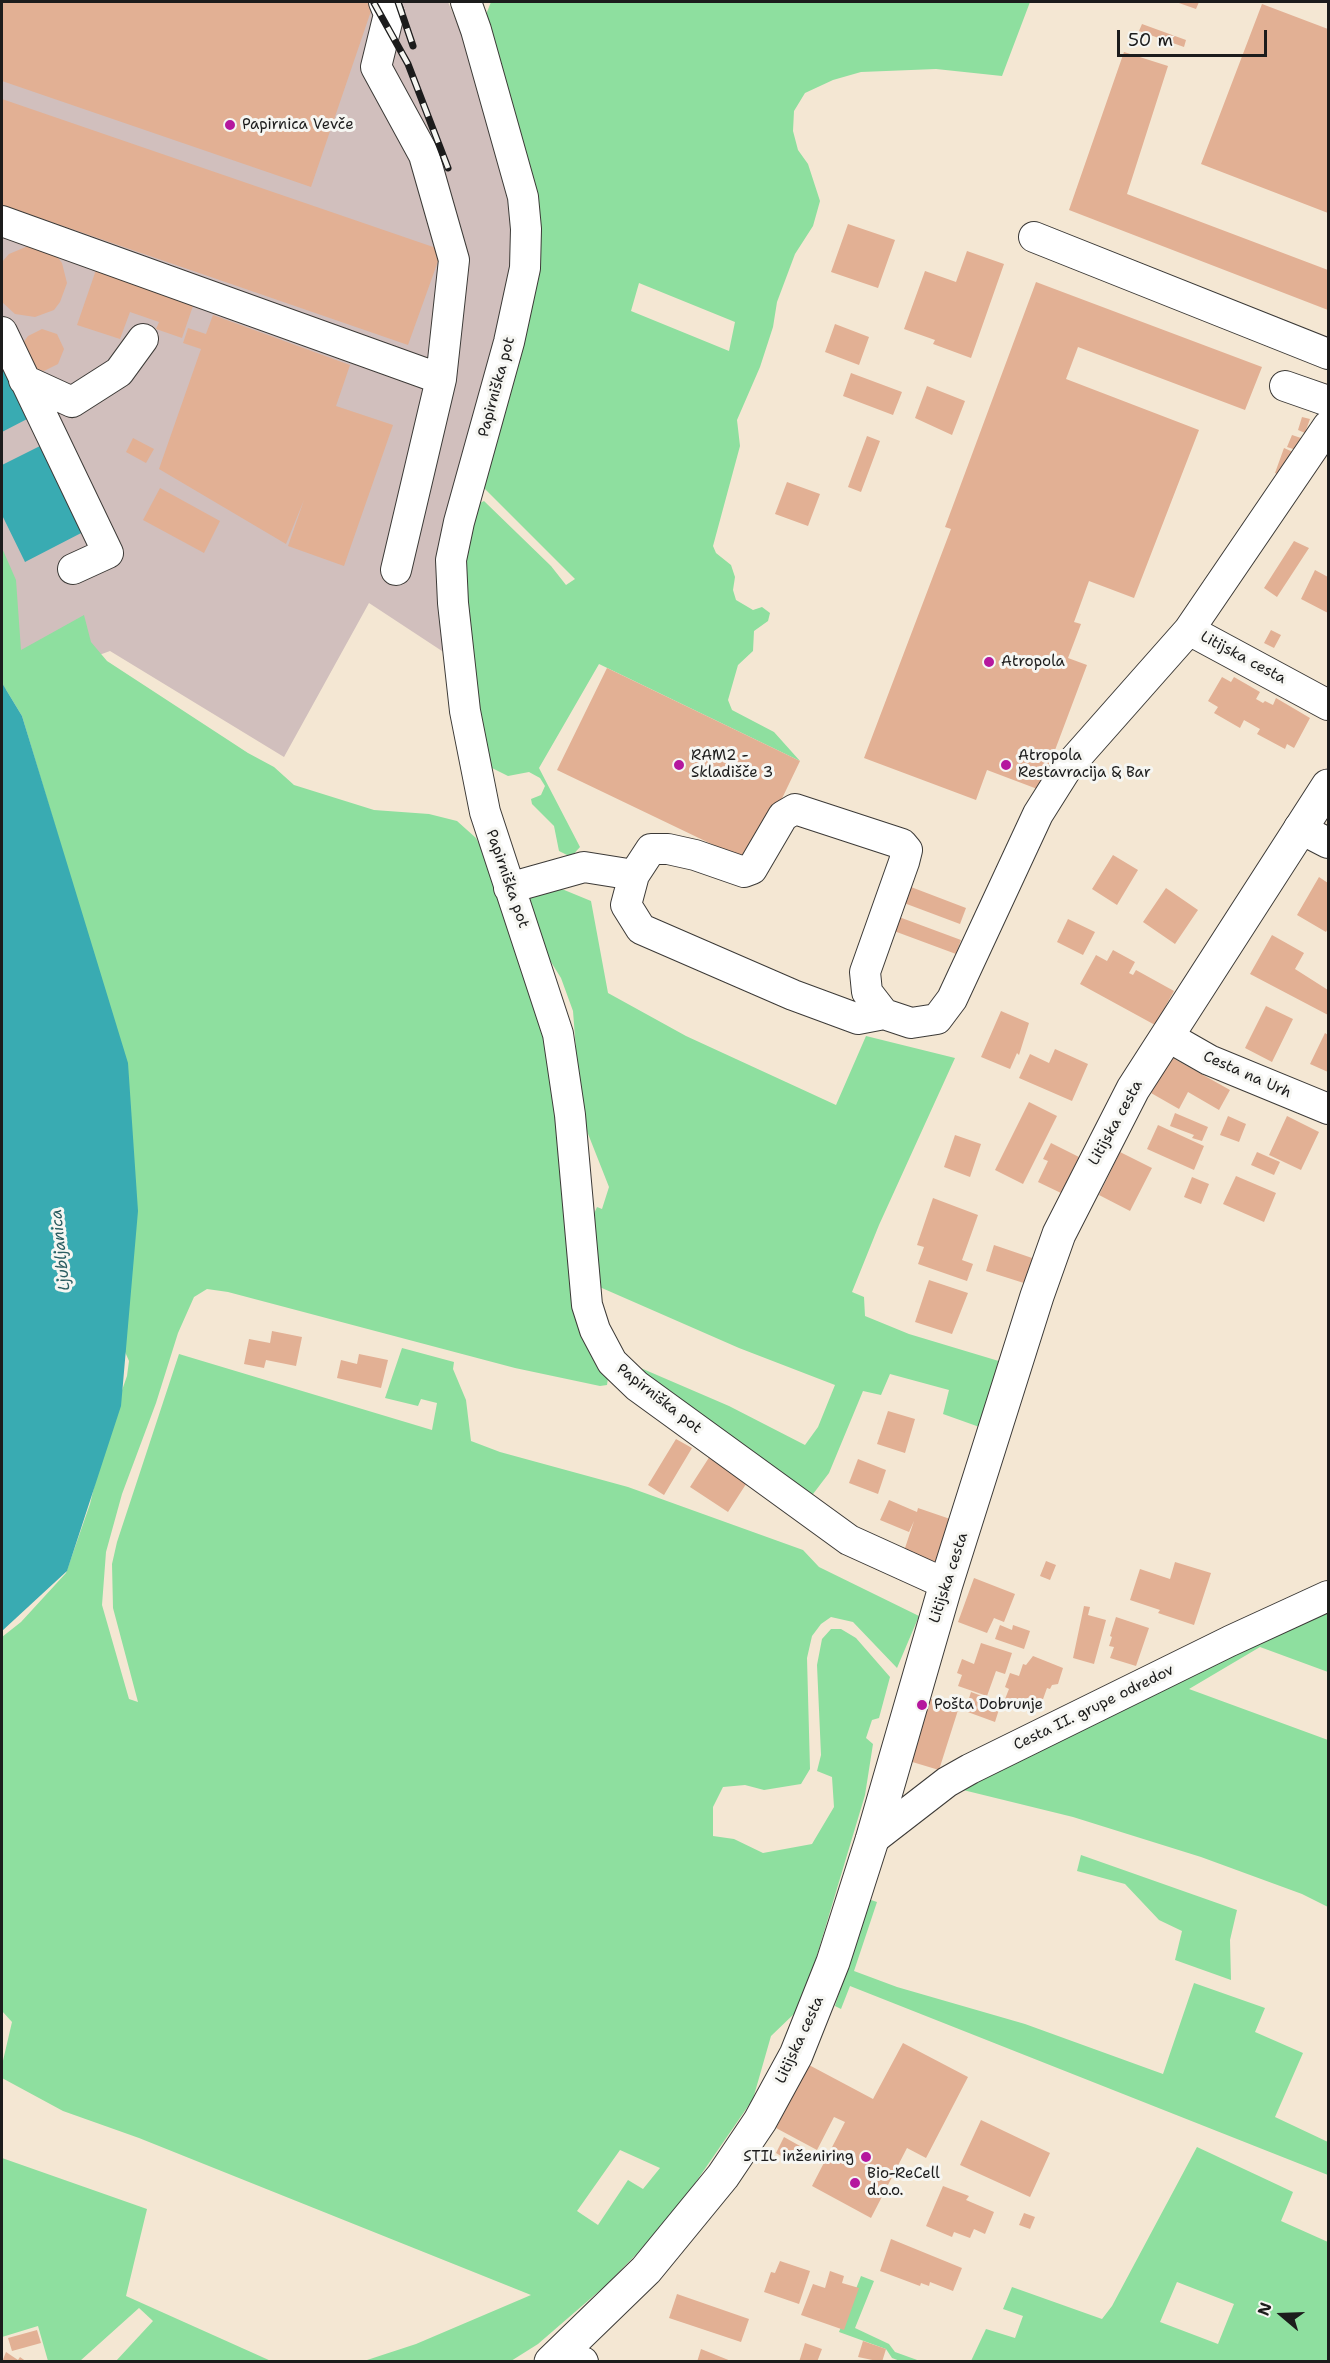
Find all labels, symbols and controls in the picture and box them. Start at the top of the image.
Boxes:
scale bar [1120,18,1270,56]
text: 50 m [1128,28,1173,52]
place label: Papirnica Vevče [242,116,354,134]
marker: Papirnica Vevče [223,118,237,132]
street label: Papirniška pot [475,335,519,439]
street label: Litijska cesta [1197,628,1289,688]
place label: Atropola [1001,653,1065,671]
marker: Atropola [982,655,996,669]
place label: RAM2 - Skladišče 3 [691,747,773,782]
place label: Atropola Restavracija & Bar [1018,747,1151,782]
marker: RAM2 - Skladišče 3 [672,758,686,772]
marker: Atropola Restavracija & Bar [999,758,1013,772]
street label: Papirniška pot [482,827,532,931]
street label: Cesta na Urh [1200,1048,1294,1102]
street label: Litijska cesta [1085,1077,1147,1169]
water label: Ljubljanica [47,1208,75,1292]
street label: Papirniška pot [613,1360,705,1438]
street label: Litijska cesta [926,1530,972,1626]
street label: Cesta II. grupe odredov [1011,1661,1177,1755]
place label: Pošta Dobrunje [934,1696,1043,1714]
marker: Pošta Dobrunje [915,1698,929,1712]
street label: Litijska cesta [772,1993,828,2087]
place label: STIL inženiring [743,2148,854,2166]
marker: STIL inženiring [859,2150,873,2164]
place label: Bio-ReCell d.o.o. [867,2165,940,2200]
marker: Bio-ReCell d.o.o. [848,2176,862,2190]
north arrow [1252,2285,1312,2345]
text: N [1253,2300,1277,2318]

